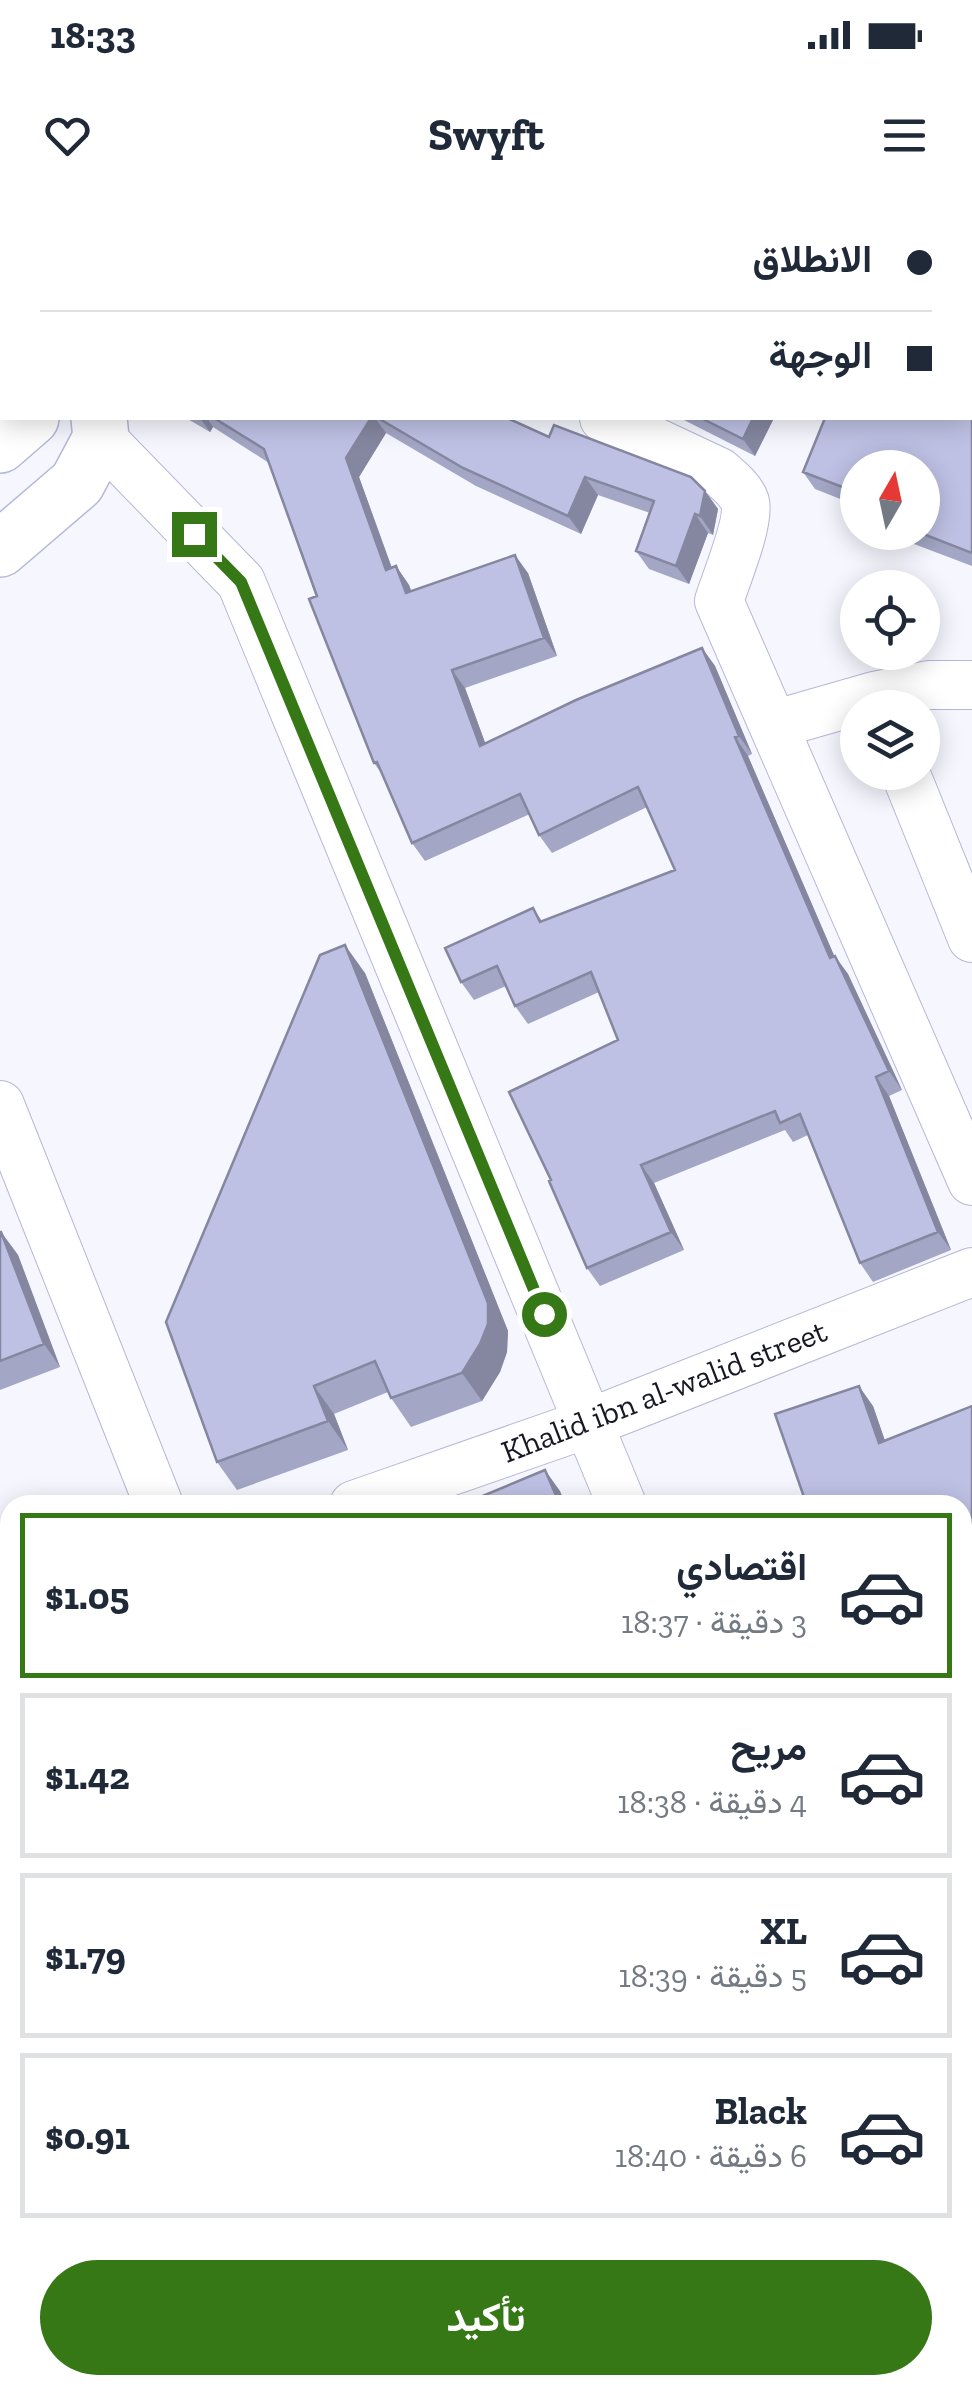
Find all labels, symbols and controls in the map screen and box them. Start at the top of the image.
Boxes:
text: 18:33 [50,12,136,58]
icon: heart [40,108,95,163]
text: Swyft [428,108,544,162]
icon: menu [877,108,932,163]
text: الانطلاق [753,236,872,282]
text: الوجهة [769,332,872,378]
north arrow [840,450,940,550]
map controls [840,450,940,790]
route end [172,512,217,557]
button: locate [840,570,940,670]
button: layers [840,690,940,790]
route start [522,1292,567,1337]
street label: Khalid ibn al-walid street [496,1311,832,1471]
text: اقتصادي [676,1544,807,1590]
icon: car [837,1551,927,1641]
text: $1.05 [45,1573,129,1619]
text: 3 دقيقة · 18:37 [621,1603,807,1641]
text: مريح [731,1724,807,1770]
icon: car [837,1731,927,1821]
text: $1.42 [45,1753,130,1799]
text: 4 دقيقة · 18:38 [617,1783,807,1821]
text: XL [760,1908,807,1954]
icon: car [837,1911,927,2001]
text: $1.79 [45,1933,126,1979]
text: 5 دقيقة · 18:39 [618,1957,807,1995]
text: Black [714,2088,807,2134]
icon: car [837,2091,927,2181]
text: $0.91 [45,2113,130,2159]
text: 6 دقيقة · 18:40 [615,2137,807,2175]
button: تأكيد [40,2260,932,2375]

